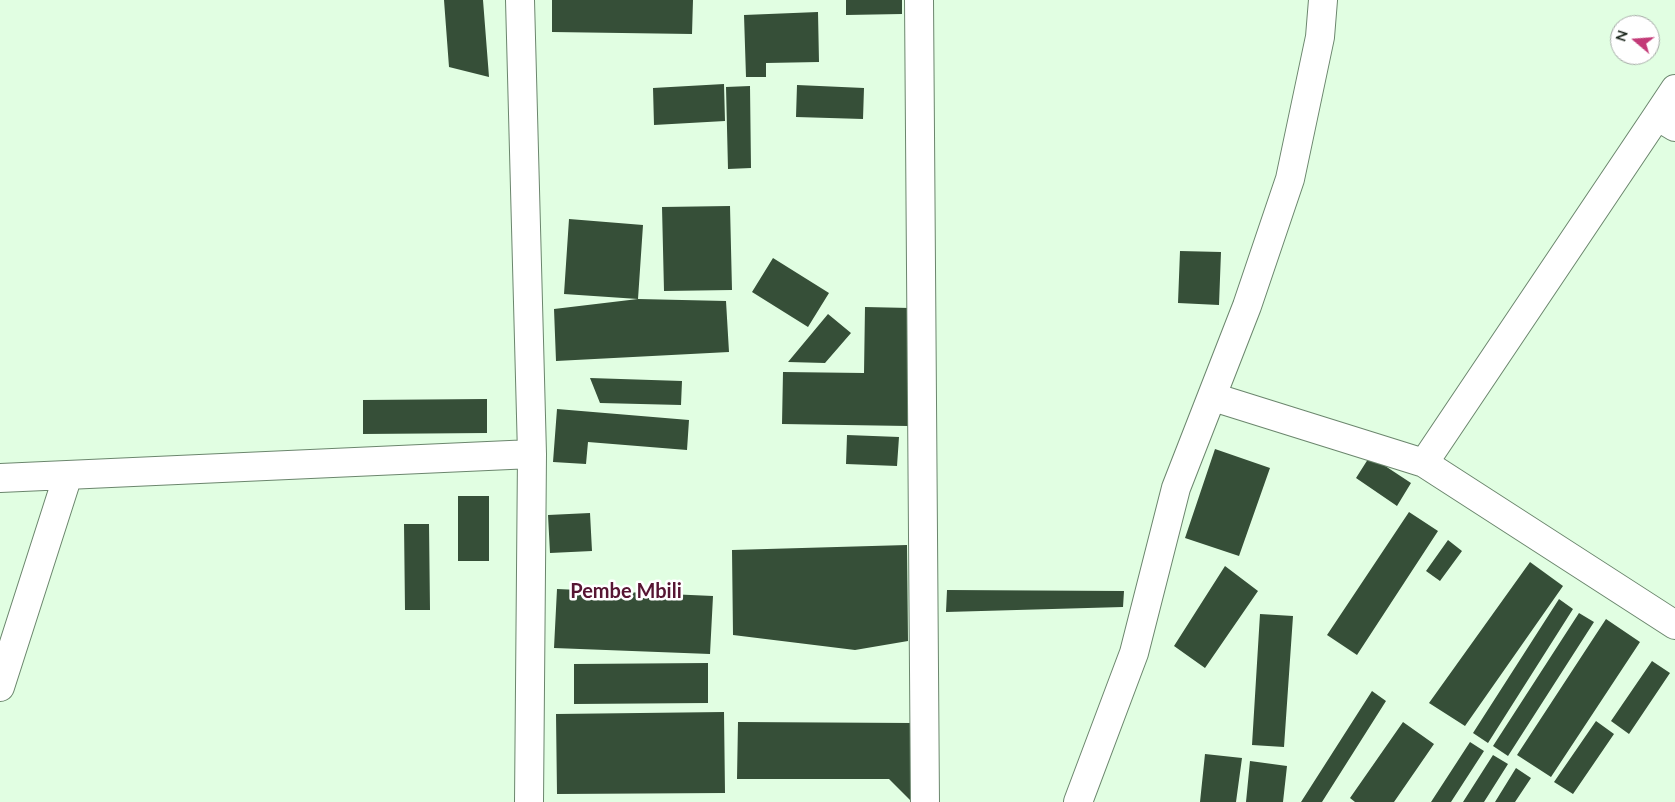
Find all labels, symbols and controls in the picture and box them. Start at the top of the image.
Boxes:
north arrow [1610,15,1660,65]
text: N [1611,28,1631,43]
district label: Pembe Mbili [570,580,682,604]

